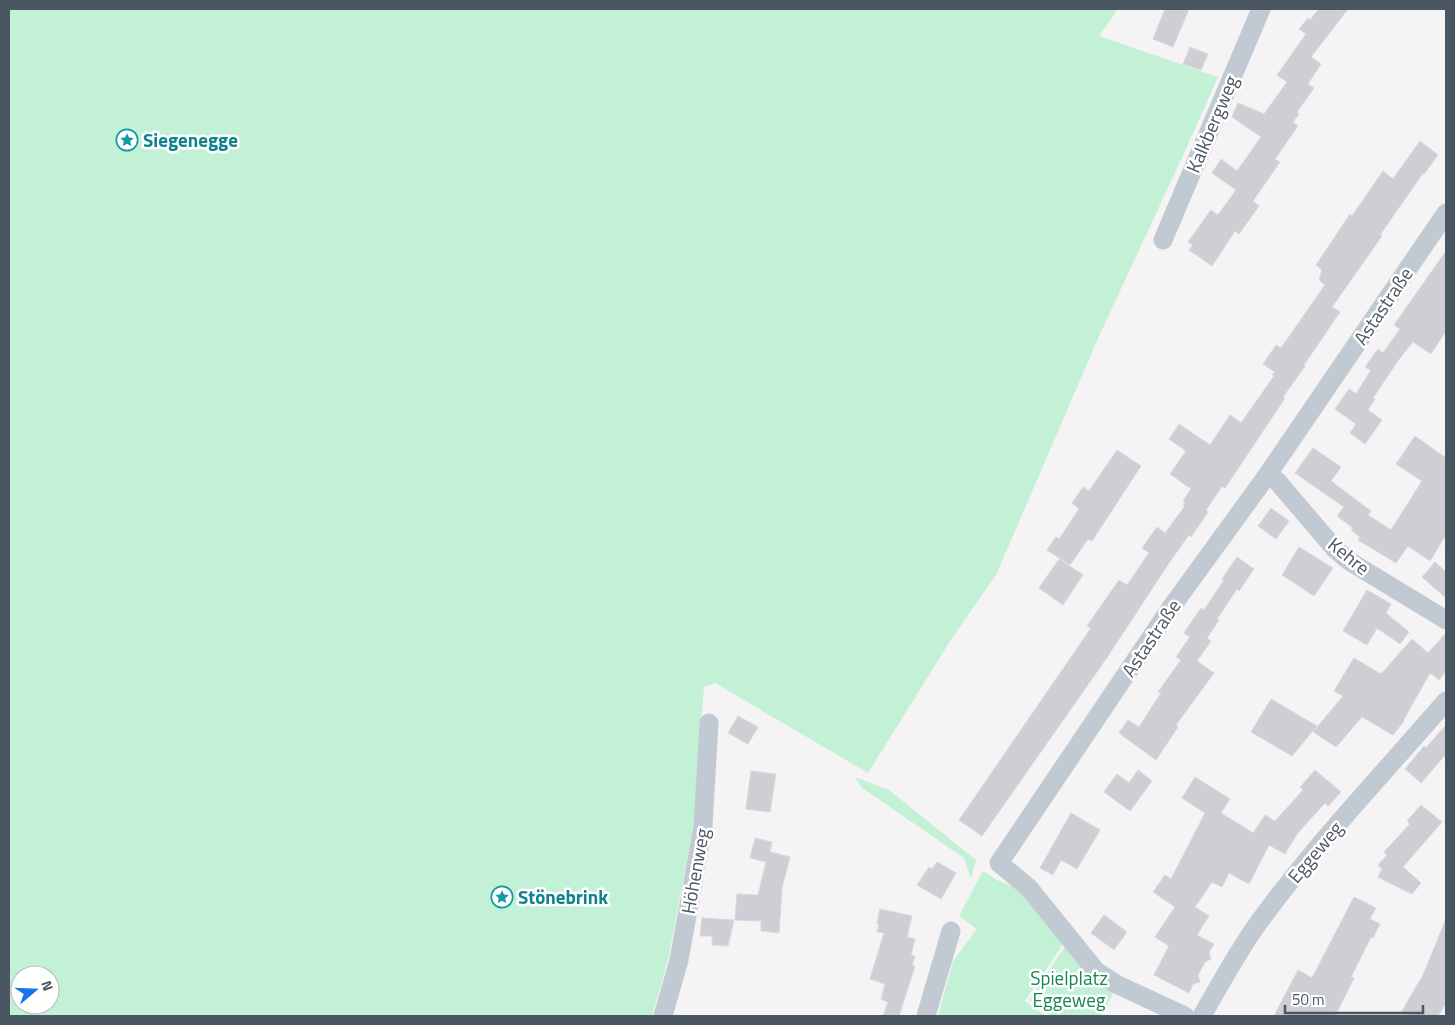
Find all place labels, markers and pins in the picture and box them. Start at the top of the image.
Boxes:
place label: Siegenegge [143,125,238,154]
place icon: Siegenegge [115,128,139,152]
place label: Stönebrink [518,882,608,911]
place icon: Stönebrink [490,885,514,909]

